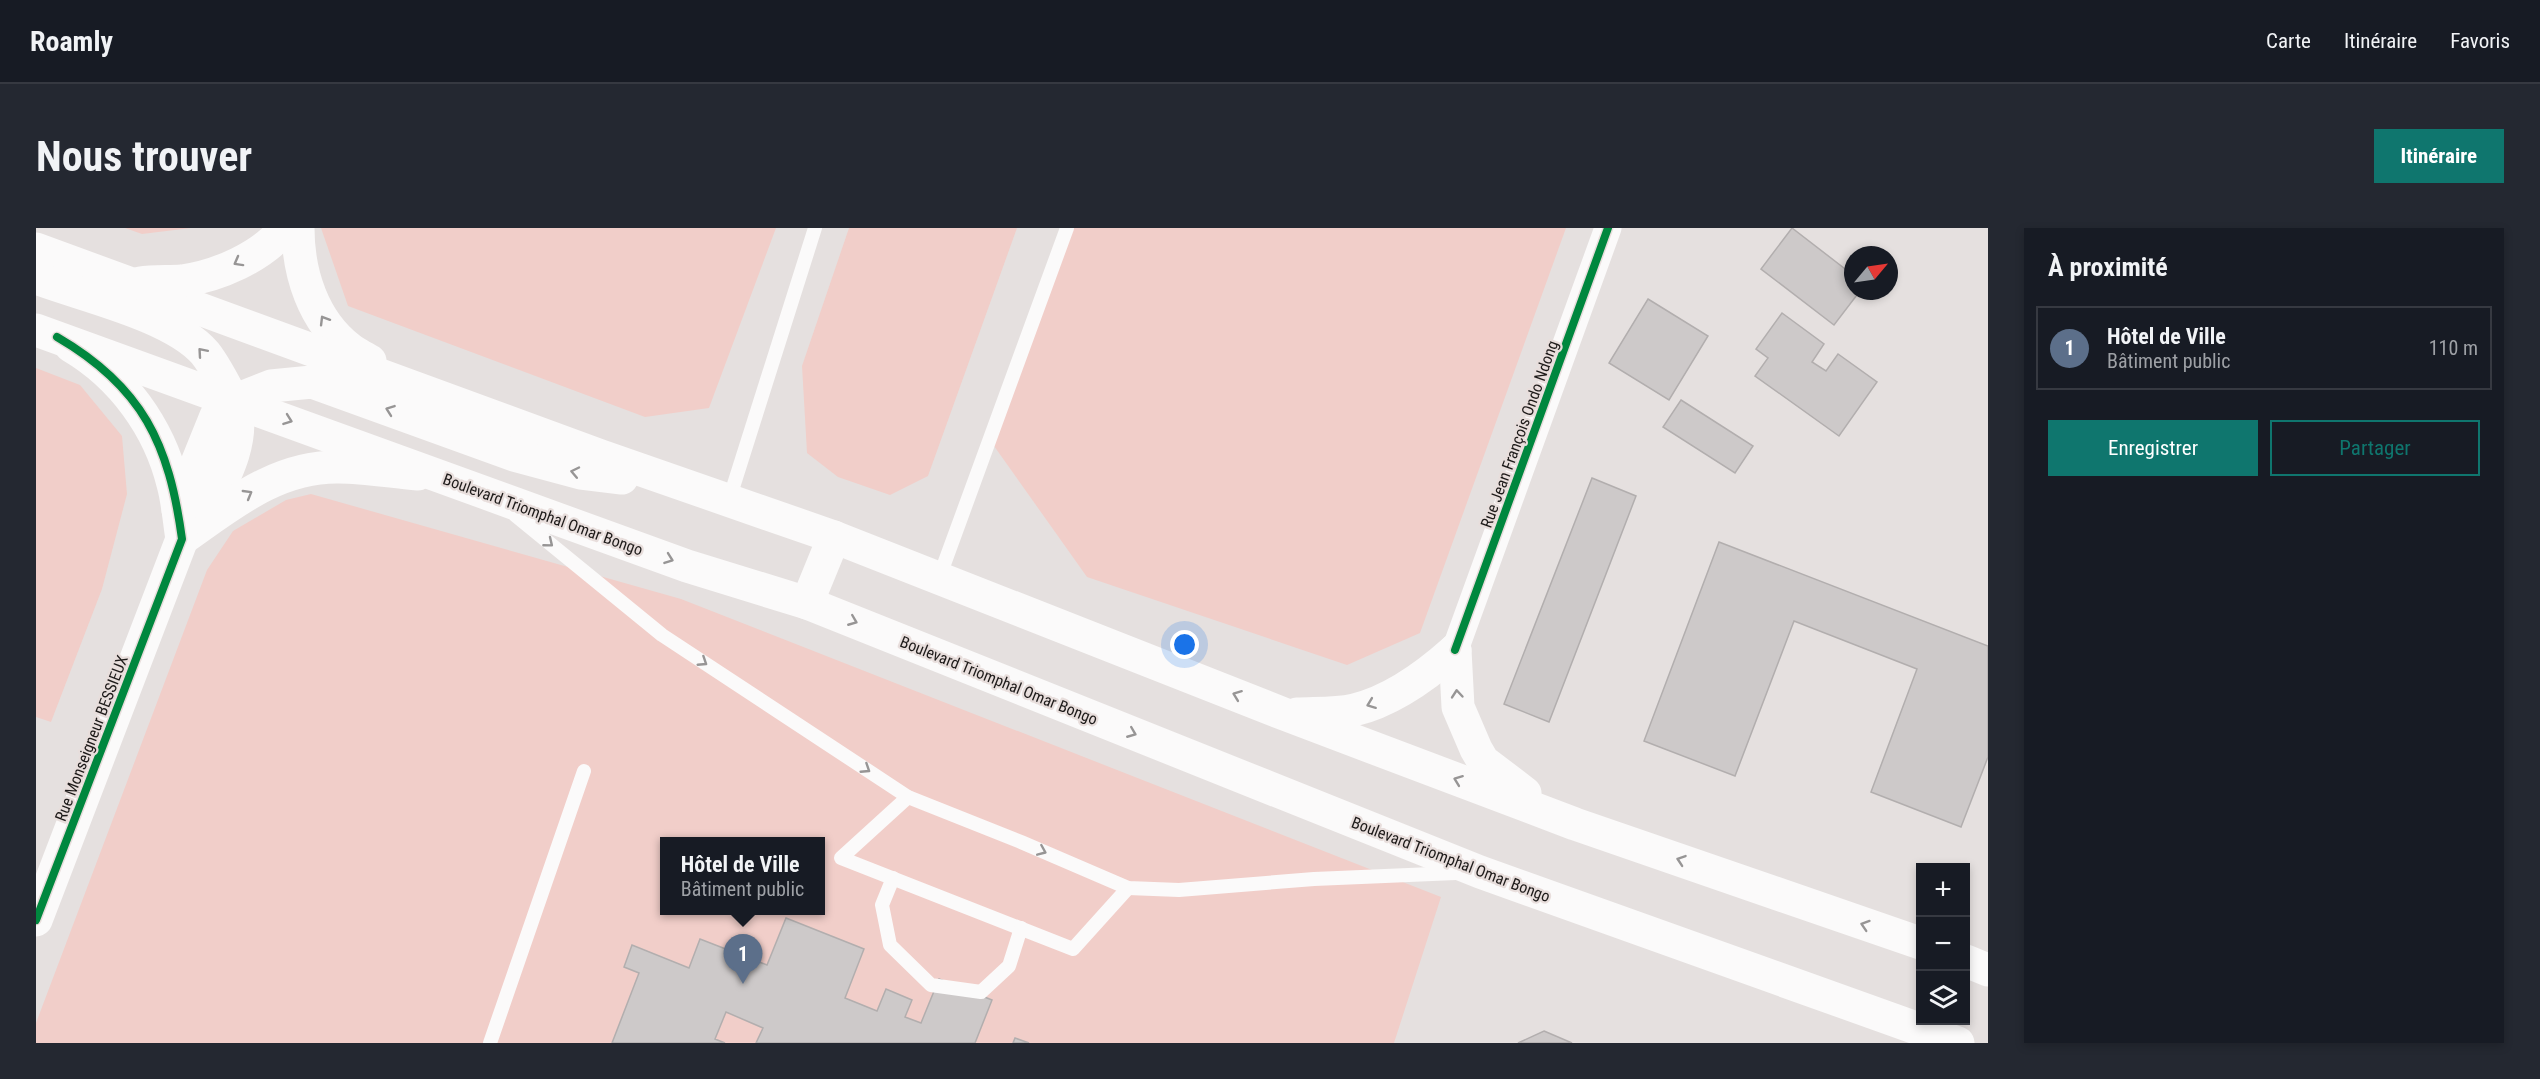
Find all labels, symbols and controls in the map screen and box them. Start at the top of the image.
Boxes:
text: Roamly [30,25,113,58]
text: Carte [2266,29,2311,53]
text: Itinéraire [2344,29,2417,53]
text: Favoris [2450,29,2510,53]
button: Itinéraire [2374,129,2504,183]
text: Nous trouver [36,132,252,181]
north arrow [1844,246,1898,300]
text: À proximité [2048,252,2168,282]
one-way arrow [234,255,244,266]
one-way arrow [319,316,331,326]
text: Hôtel de Ville [2107,324,2226,349]
text: 1 [2064,336,2075,360]
text: 110 m [2429,336,2478,360]
street label: Rue Jean François Ondo Ndong [1477,338,1562,530]
one-way arrow [198,348,209,359]
text: Bâtiment public [2107,349,2230,373]
one-way arrow [386,404,396,417]
one-way arrow [282,413,293,426]
button: Enregistrer [2048,420,2258,476]
button: Partager [2270,420,2480,476]
one-way arrow [570,466,580,479]
street label: Boulevard Triomphal Omar Bongo [440,469,645,560]
one-way arrow [242,490,252,501]
one-way arrow [542,536,553,547]
one-way arrow [663,552,673,565]
one-way arrow [847,614,858,627]
your location [1170,630,1199,659]
street label: Boulevard Triomphal Omar Bongo [897,632,1100,729]
street label: Rue Monseigneur BESSIEUX [51,652,132,824]
one-way arrow [697,655,708,666]
one-way arrow [1232,690,1242,703]
one-way arrow [1451,690,1464,699]
one-way arrow [1366,697,1377,709]
one-way arrow [1125,726,1136,738]
one-way arrow [860,762,870,774]
one-way arrow [1453,774,1464,787]
street label: Boulevard Triomphal Omar Bongo [1349,813,1553,906]
popup [660,837,825,915]
one-way arrow [1036,844,1047,856]
text: Hôtel de Ville [681,852,799,877]
one-way arrow [1676,855,1687,868]
map controls [1916,863,1970,1025]
button: + [1916,863,1970,917]
text: Bâtiment public [681,877,804,901]
button: − [1916,917,1970,971]
one-way arrow [1860,919,1871,932]
pin: 1 [724,934,762,984]
button: layers [1916,971,1970,1025]

